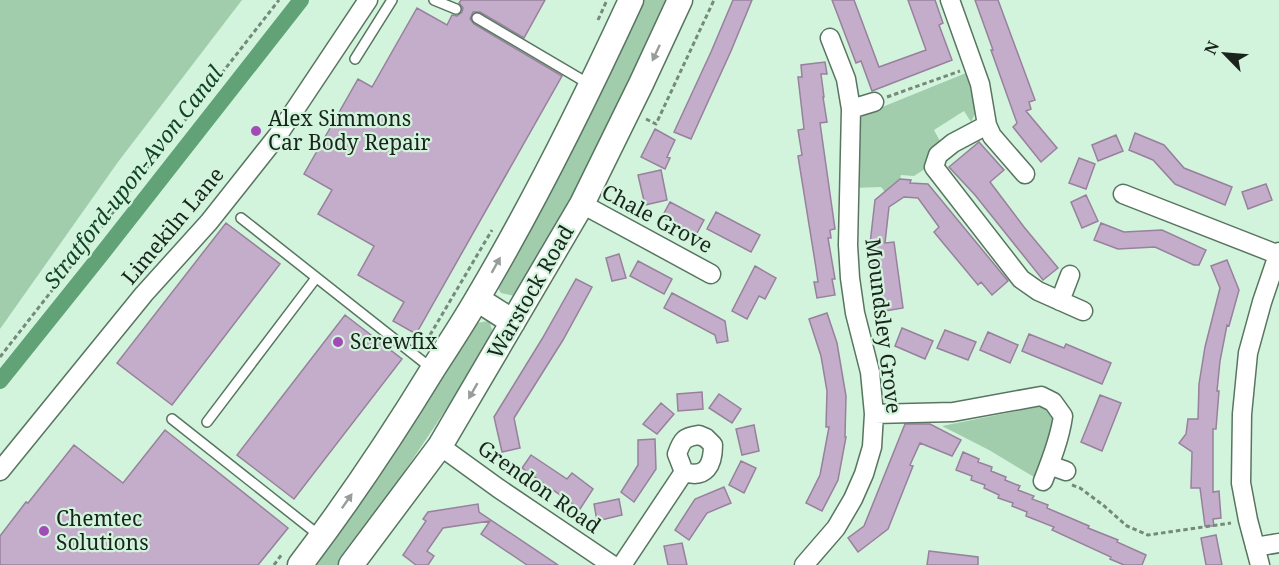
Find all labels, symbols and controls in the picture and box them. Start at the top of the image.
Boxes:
north arrow [1195,24,1255,84]
text: N [1199,37,1224,58]
one-way arrow [651,45,660,62]
water label: Stratford-upon-Avon Canal [36,59,229,294]
place label: Alex Simmons Car Body Repair [268,104,431,156]
marker: Alex Simmons Car Body Repair [249,124,263,138]
street label: Limekiln Lane [115,161,230,290]
street label: Chale Grove [597,177,718,259]
street label: Warstock Road [481,220,580,363]
street label: Moundsley Grove [859,237,909,415]
one-way arrow [491,256,501,273]
place label: Screwfix [350,327,438,355]
marker: Screwfix [331,335,345,349]
one-way arrow [468,382,478,399]
street label: Grendon Road [472,433,607,539]
one-way arrow [341,493,353,509]
place label: Chemtec Solutions [56,504,149,556]
marker: Chemtec Solutions [37,524,51,538]

